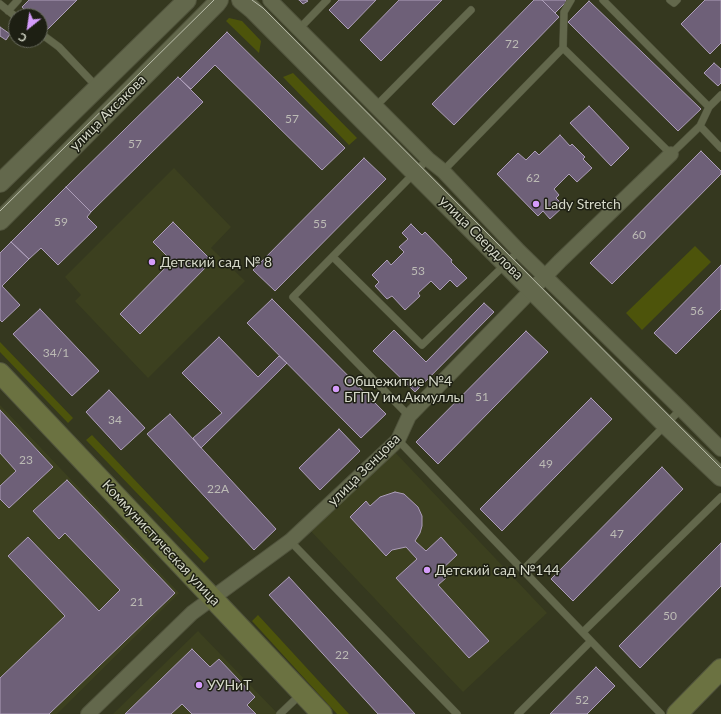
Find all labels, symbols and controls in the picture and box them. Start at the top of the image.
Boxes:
north arrow [8,8,48,48]
text: С [16,31,29,45]
house number: 72 [505,37,519,51]
street label: улица Аксакова [66,71,150,155]
house number: 57 [285,112,299,126]
house number: 57 [128,137,142,151]
house number: 62 [526,171,540,185]
street label: улица Свердлова [436,193,526,283]
place label: Lady Stretch [544,196,621,212]
marker: Lady Stretch [531,199,541,209]
house number: 59 [54,215,68,229]
house number: 55 [313,217,327,231]
house number: 60 [632,228,646,242]
place label: Детский сад № 8 [160,254,272,270]
marker: Детский сад № 8 [147,257,157,267]
house number: 53 [411,264,425,278]
house number: 56 [690,304,704,318]
house number: 34/1 [43,346,69,360]
place label: Общежитие №4 БГПУ им.Акмуллы [344,373,464,406]
marker: Общежитие №4 БГПУ им.Акмуллы [331,384,341,394]
house number: 51 [475,390,489,404]
house number: 34 [108,413,122,427]
street label: улица Зенцова [324,430,404,510]
house number: 23 [19,453,33,467]
house number: 49 [539,457,553,471]
street label: Коммунистическая улица [98,477,224,609]
house number: 22А [207,482,229,496]
house number: 47 [610,527,624,541]
place label: Детский сад №144 [435,562,560,578]
marker: Детский сад №144 [422,565,432,575]
house number: 21 [130,595,144,609]
house number: 50 [663,609,677,623]
house number: 22 [335,648,349,662]
place label: УУНиТ [207,677,251,693]
marker: УУНиТ [194,680,204,690]
house number: 52 [575,693,589,707]

